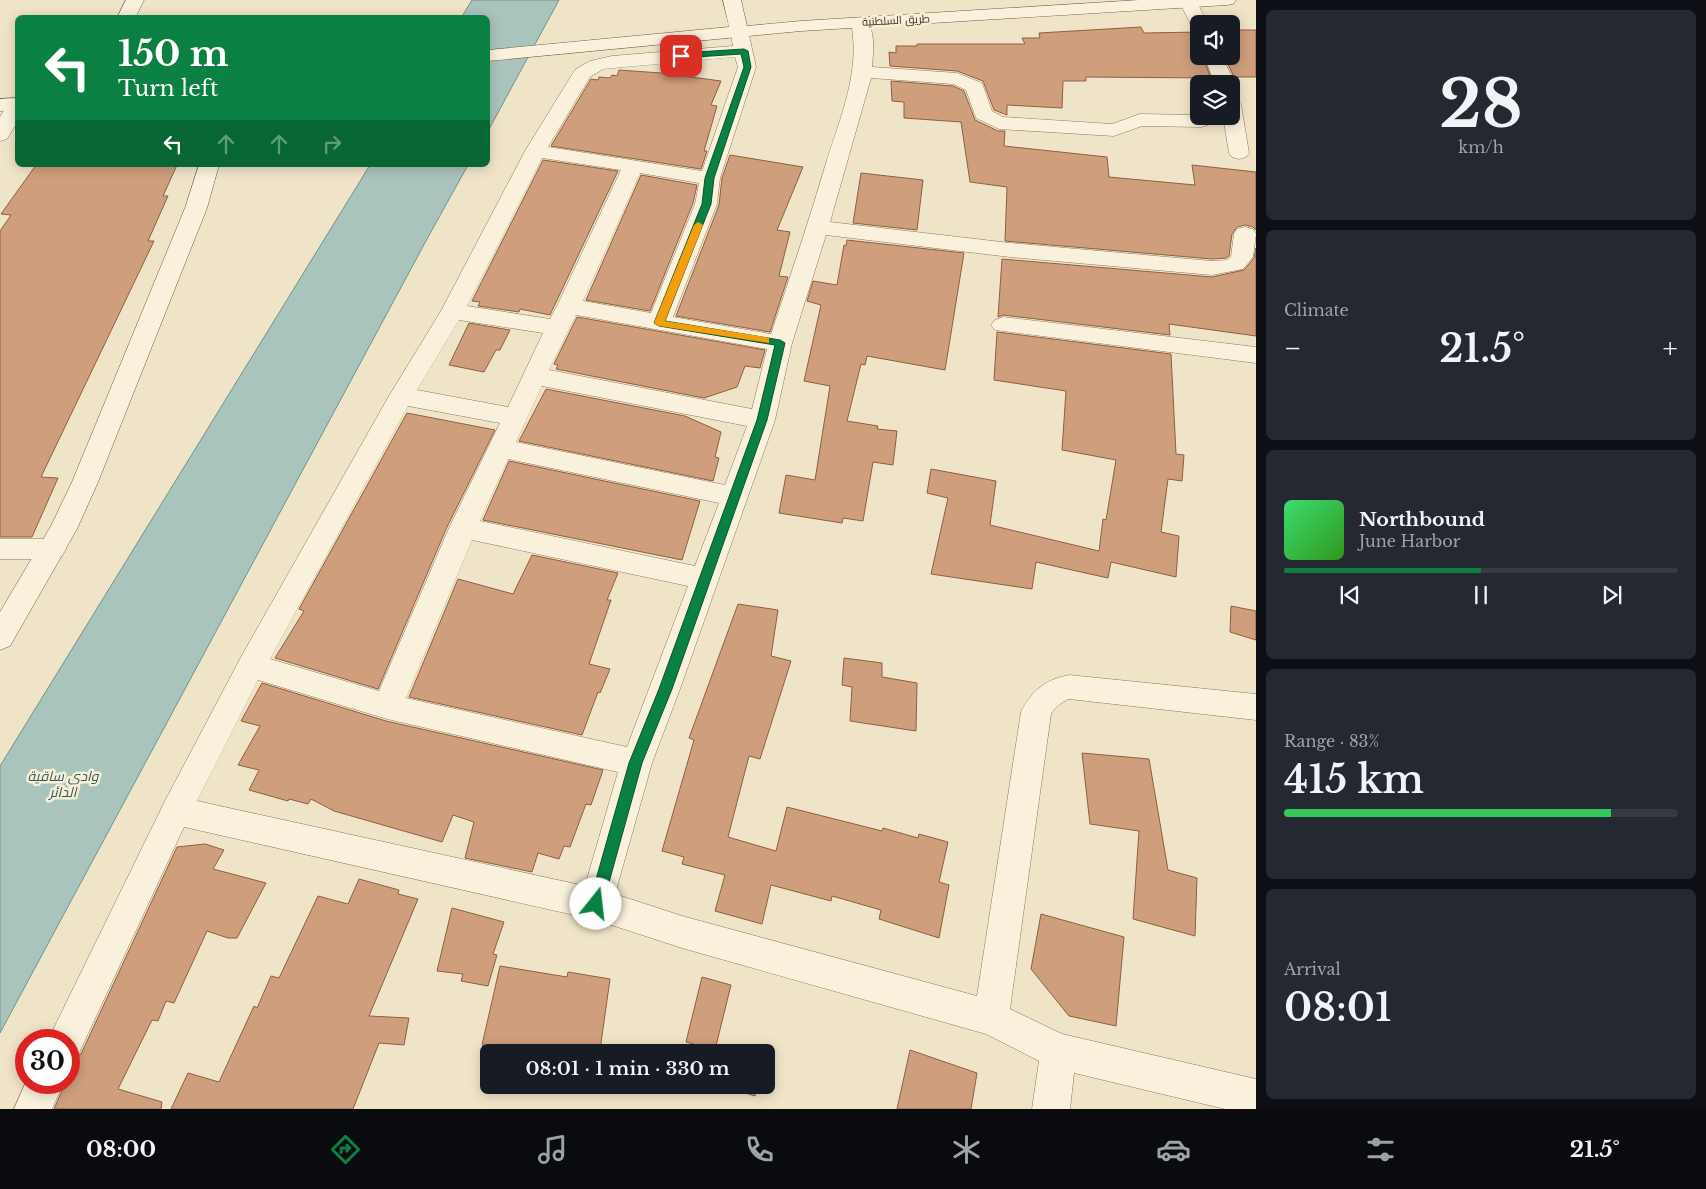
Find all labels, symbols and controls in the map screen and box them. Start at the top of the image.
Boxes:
street label: طريق السلطنية [862,11,930,29]
map controls [1190,15,1240,125]
button: sound [1190,15,1240,65]
text: 150 m [118,32,229,75]
icon: left [35,35,100,100]
pin [660,35,702,77]
icon: arrive [667,42,695,70]
text: 28 [1439,64,1523,145]
text: Turn left [118,75,218,102]
button: layers [1190,75,1240,125]
icon: left [159,130,187,158]
icon: ahead [212,130,240,158]
icon: ahead [265,130,293,158]
icon: right [318,130,346,158]
text: km/h [1458,137,1504,157]
text: Climate [1284,300,1349,320]
text: 21.5° [1439,325,1525,372]
text: − [1284,331,1302,366]
text: + [1663,331,1678,366]
text: Northbound [1359,508,1485,531]
text: June Harbor [1359,531,1460,551]
icon: previous [1336,581,1364,609]
icon: pause [1467,581,1495,609]
icon: next [1598,581,1626,609]
text: Range · 83% [1284,731,1379,751]
text: 415 km [1284,756,1424,803]
water label: وادي ساقية الدائر [28,767,100,801]
position arrow [569,877,621,929]
text: Arrival [1284,959,1341,979]
text: 08:01 [1284,984,1392,1031]
speed limit sign: 30 [15,1029,80,1094]
text: 08:01 · 1 min · 330 m [525,1057,730,1080]
icon: directions [328,1132,363,1167]
icon: music [535,1132,570,1167]
icon: phone [742,1132,777,1167]
icon: climate [949,1132,984,1167]
icon: car [1156,1132,1191,1167]
icon: filters [1363,1132,1398,1167]
text: 08:00 [86,1136,156,1163]
text: 21.5° [1570,1136,1620,1163]

